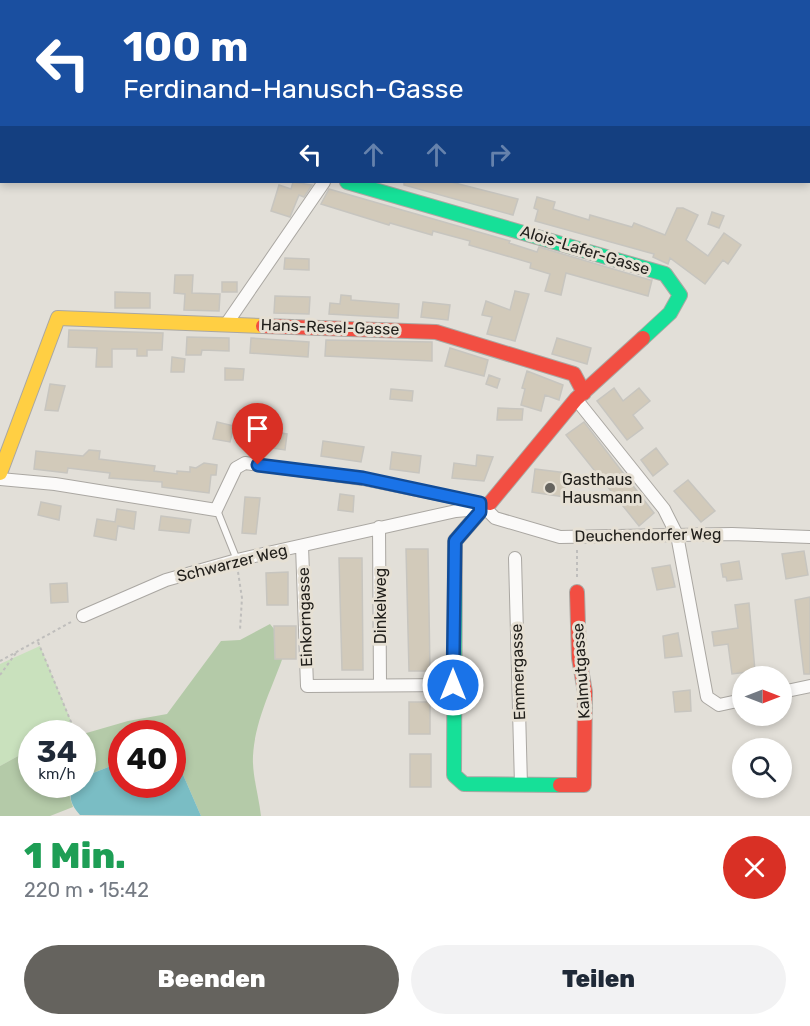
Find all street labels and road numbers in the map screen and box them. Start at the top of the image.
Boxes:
street label: Alois-Lafer-Gasse [518,221,652,279]
street label: Hans-Resel-Gasse [260,315,400,339]
street label: Deuchendorfer Weg [574,524,722,546]
street label: Schwarzer Weg [175,540,289,586]
street label: Einkorngasse [294,567,316,667]
street label: Dinkelweg [371,568,390,644]
street label: Kalmutgasse [568,622,594,720]
street label: Emmergasse [507,623,529,721]

